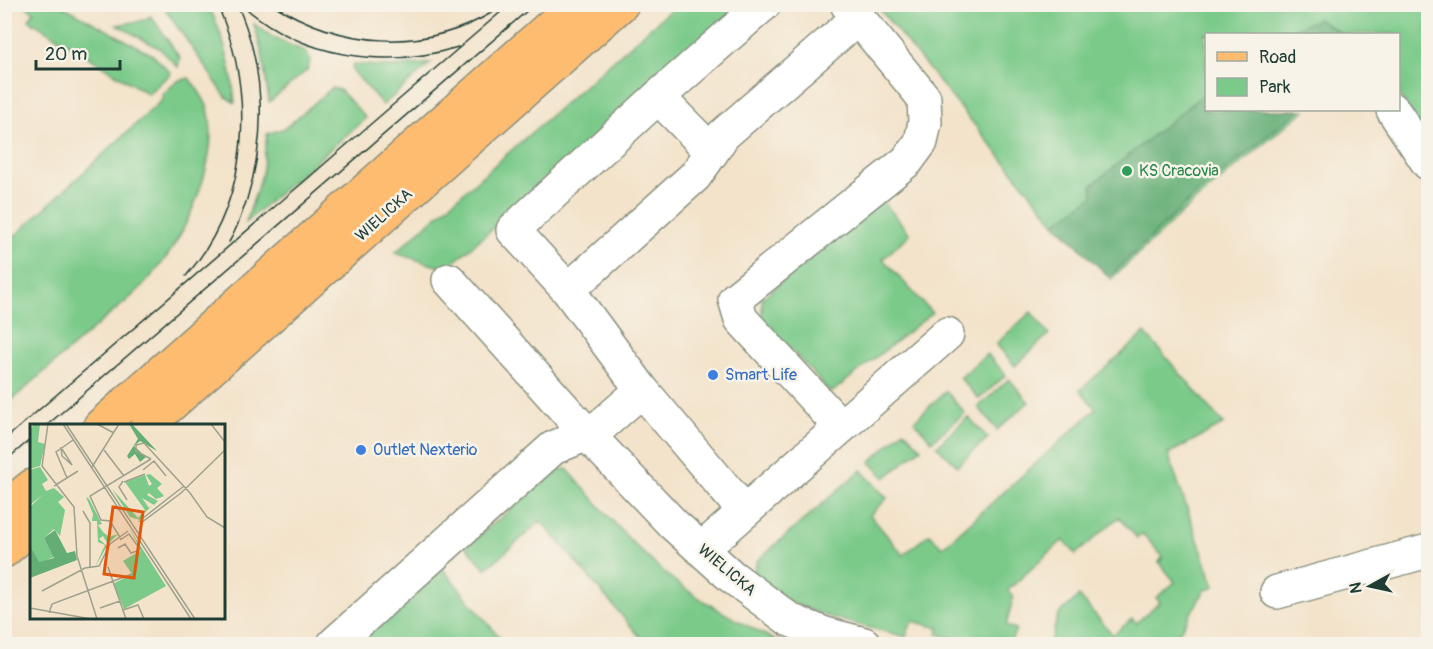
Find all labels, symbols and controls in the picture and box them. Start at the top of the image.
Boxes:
scale bar [36,33,120,71]
legend [1205,33,1400,111]
text: 20 m [45,43,87,66]
text: Road [1259,46,1296,69]
text: Park [1259,76,1291,99]
place label: KS Cracovia [1139,161,1219,181]
marker: KS Cracovia [1120,164,1134,178]
street label: WIELICKA [351,184,417,246]
place label: Smart Life [725,365,797,385]
marker: Smart Life [706,368,720,382]
inset map [30,424,225,619]
place label: Outlet Nexterio [373,440,478,460]
marker: Outlet Nexterio [354,443,368,457]
street label: WIELICKA [694,540,760,600]
north arrow [1340,556,1400,616]
text: N [1345,581,1367,595]

